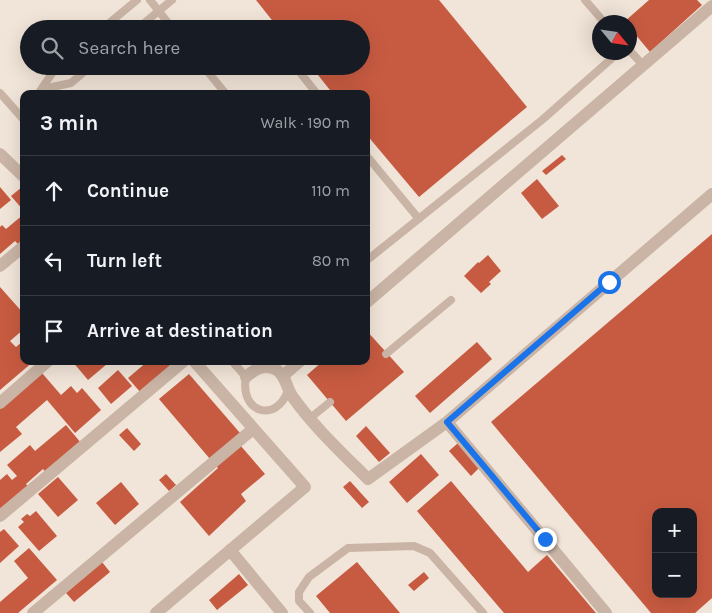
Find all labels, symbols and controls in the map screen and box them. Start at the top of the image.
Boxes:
north arrow [592,15,637,60]
search box [20,20,370,75]
icon: search [38,34,66,62]
text: Search here [78,37,180,59]
text: 3 min [40,111,98,135]
text: Walk · 190 m [261,113,350,132]
icon: ahead [40,177,68,205]
text: Continue [87,180,169,202]
text: 110 m [311,181,350,200]
icon: left [40,247,68,275]
text: Turn left [87,250,162,272]
text: 80 m [312,251,350,270]
route start [598,271,621,294]
icon: arrive [40,317,68,345]
text: Arrive at destination [87,320,273,342]
map controls [652,508,697,598]
button: + [652,508,697,553]
route end [534,528,557,551]
button: − [652,553,697,598]

